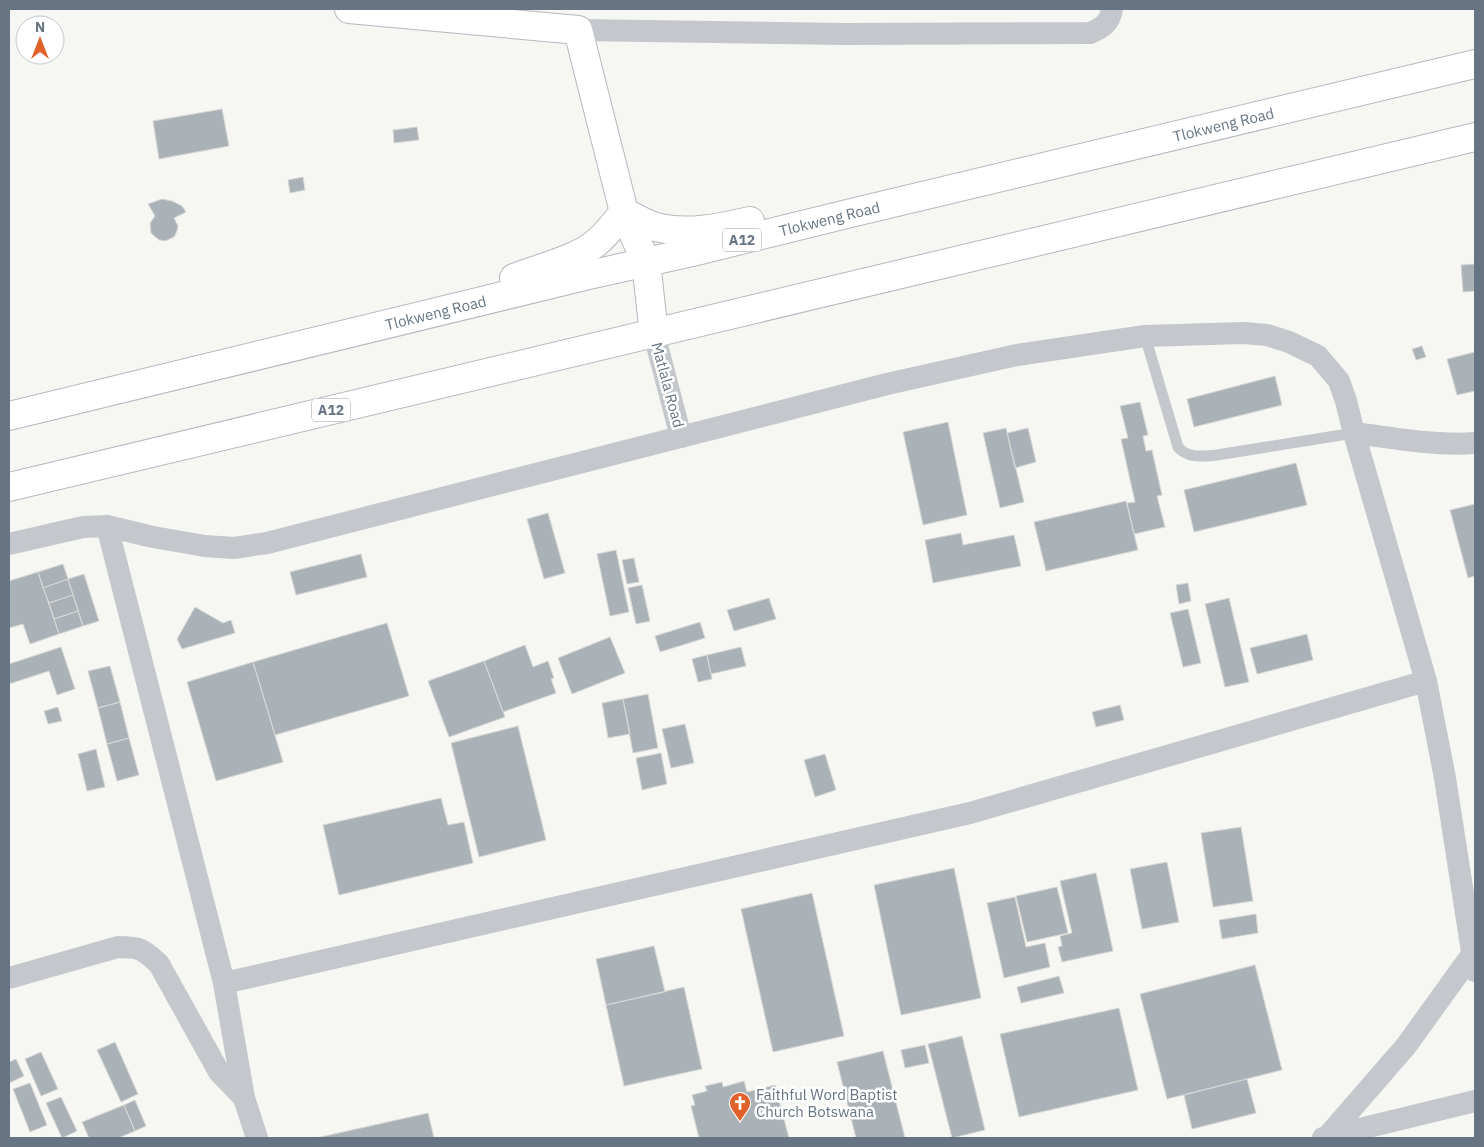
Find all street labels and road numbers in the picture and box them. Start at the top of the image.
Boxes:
street label: Tlokweng Road [1171,103,1276,145]
street label: Tlokweng Road [777,197,882,240]
road number: A12 [723,228,761,252]
street label: Tlokweng Road [383,291,488,334]
street label: Matlala Road [647,340,689,430]
road number: A12 [312,398,350,422]

